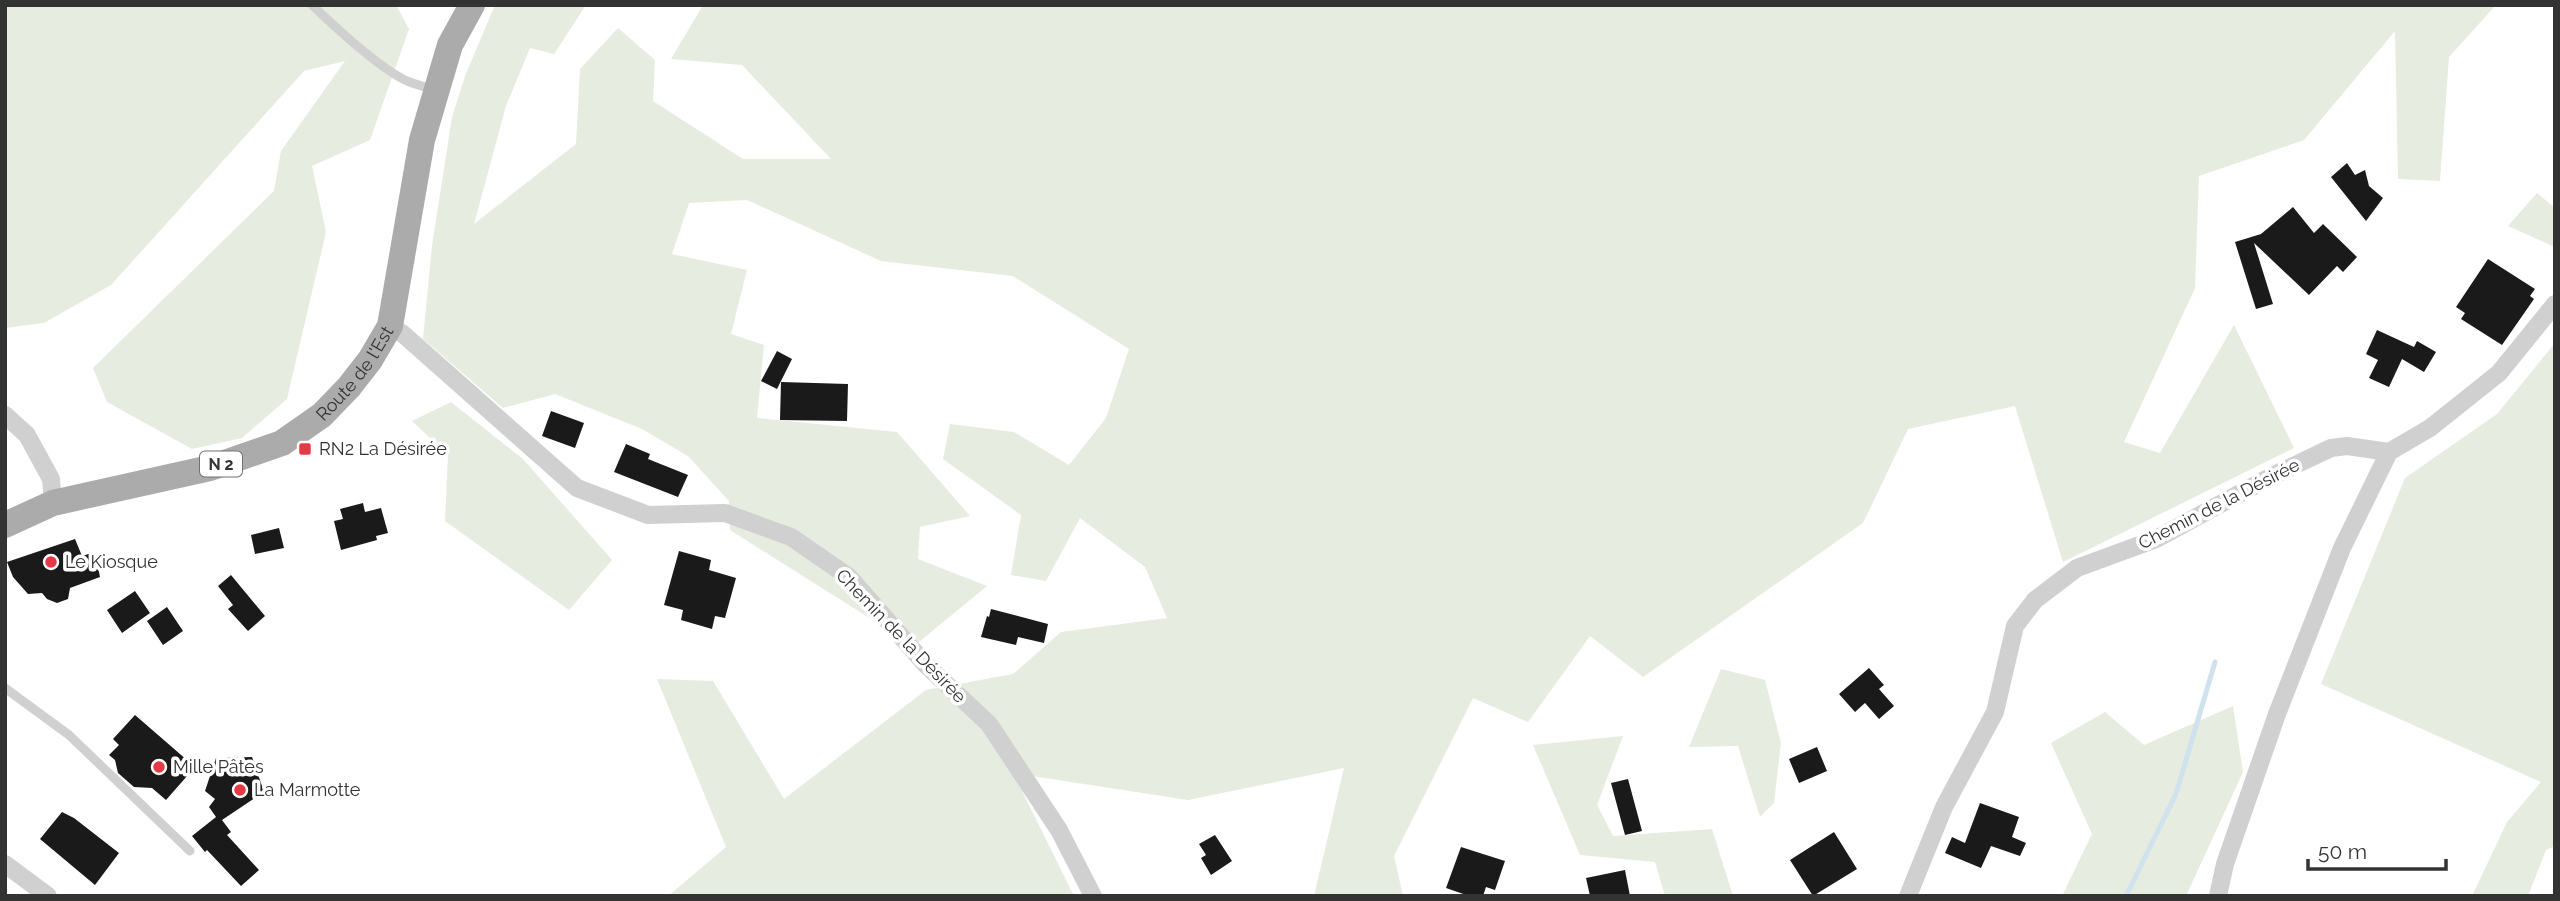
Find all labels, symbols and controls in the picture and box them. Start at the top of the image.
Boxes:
street label: Route de l'Est [311,322,398,425]
place label: RN2 La Désirée [319,438,447,459]
marker: RN2 La Désirée [297,441,313,457]
road number: N 2 [200,452,242,477]
street label: Chemin de la Désirée [2135,454,2303,553]
place label: Le Kiosque [65,551,158,572]
marker: Le Kiosque [43,554,59,570]
street label: Chemin de la Désirée [832,564,971,707]
place label: Mille Pâtes [173,756,264,777]
marker: Mille Pâtes [151,759,167,775]
place label: La Marmotte [254,779,361,800]
marker: La Marmotte [232,782,248,798]
scale bar [2308,828,2446,872]
text: 50 m [2318,839,2367,864]

